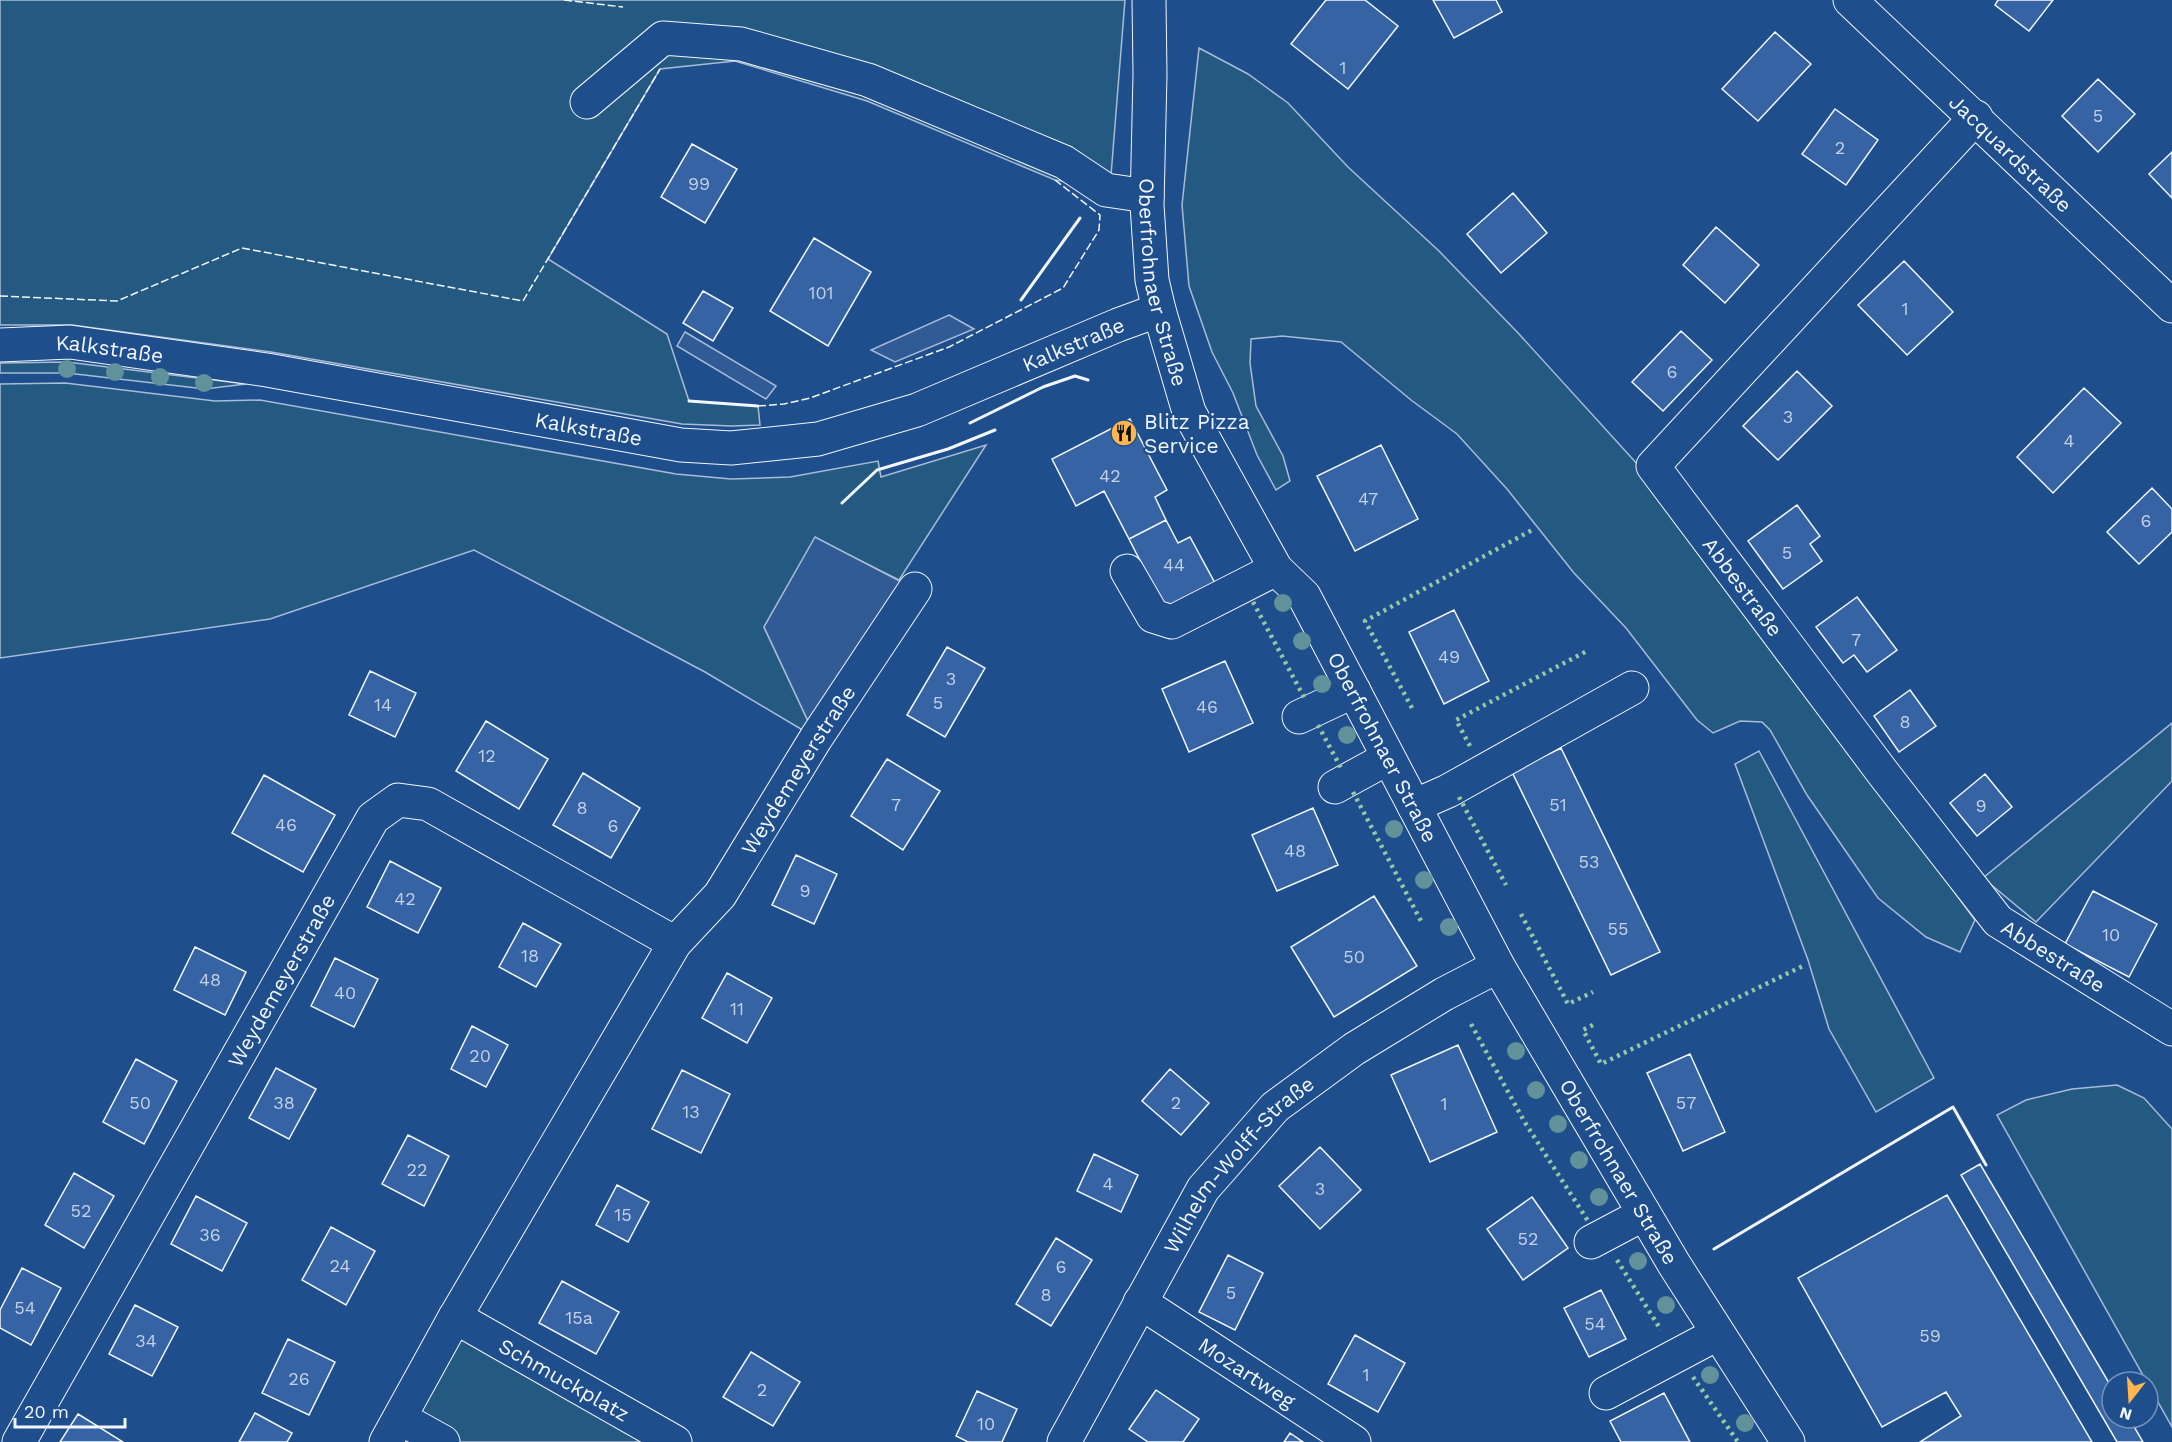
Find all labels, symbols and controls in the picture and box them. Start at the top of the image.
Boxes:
house number: 1 [1339,57,1347,78]
street label: Jacquardstraße [1944,89,2077,217]
house number: 5 [2093,105,2103,126]
house number: 2 [1835,137,1845,158]
house number: 99 [688,173,710,194]
street label: Oberfrohnaer Straße [1134,178,1193,389]
house number: 101 [808,282,834,303]
house number: 1 [1901,298,1909,319]
street label: Kalkstraße [1018,311,1128,377]
street label: Kalkstraße [55,329,165,368]
house number: 6 [1667,361,1677,382]
street label: Kalkstraße [533,406,644,450]
house number: 3 [1783,406,1793,427]
place label: Blitz Pizza Service [1144,409,1250,458]
restaurant icon: Blitz Pizza Service [1109,418,1139,448]
house number: 4 [2064,430,2075,451]
house number: 42 [1099,465,1121,486]
house number: 47 [1358,488,1378,509]
house number: 6 [2141,510,2151,531]
street label: Abbestraße [1698,532,1788,641]
house number: 5 [1782,542,1792,563]
house number: 44 [1163,554,1185,575]
house number: 7 [1851,629,1861,650]
house number: 49 [1438,646,1460,667]
street label: Oberfrohnaer Straße [1323,647,1443,846]
house number: 3 [946,668,956,689]
street label: Weydemeyerstraße [735,680,860,859]
house number: 5 [933,692,943,713]
house number: 14 [374,694,392,715]
house number: 46 [1196,696,1218,717]
house number: 8 [1899,711,1911,732]
house number: 12 [478,745,496,766]
house number: 7 [891,794,901,815]
house number: 51 [1549,794,1567,815]
house number: 9 [1975,795,1987,816]
house number: 8 [576,797,588,818]
house number: 46 [275,814,297,835]
house number: 6 [608,815,618,836]
house number: 48 [1284,840,1306,861]
house number: 53 [1579,851,1599,872]
house number: 9 [799,880,811,901]
house number: 42 [394,888,416,909]
street label: Weydemeyerstraße [222,889,340,1071]
street label: Abbestraße [1997,914,2110,997]
house number: 55 [1608,918,1628,939]
house number: 10 [2102,924,2120,945]
house number: 18 [521,945,539,966]
house number: 50 [1343,946,1365,967]
house number: 48 [199,969,221,990]
house number: 40 [334,982,356,1003]
house number: 11 [730,998,744,1019]
house number: 20 [469,1045,491,1066]
street label: Wilhelm-Wolff-Straße [1158,1070,1319,1258]
street label: Oberfrohnaer Straße [1555,1074,1684,1269]
house number: 50 [129,1092,151,1113]
house number: 38 [273,1092,295,1113]
house number: 2 [1171,1092,1181,1113]
house number: 57 [1676,1092,1696,1113]
house number: 1 [1440,1093,1448,1114]
house number: 13 [682,1101,700,1122]
house number: 22 [407,1159,428,1180]
house number: 4 [1103,1173,1114,1194]
house number: 3 [1315,1178,1325,1199]
house number: 52 [71,1200,91,1221]
house number: 15 [614,1204,632,1225]
house number: 36 [199,1224,221,1245]
house number: 52 [1518,1228,1538,1249]
house number: 24 [330,1255,350,1276]
house number: 6 [1056,1256,1066,1277]
house number: 5 [1226,1282,1236,1303]
house number: 8 [1040,1284,1052,1305]
house number: 54 [14,1297,36,1318]
house number: 15a [565,1307,593,1328]
house number: 54 [1584,1313,1606,1334]
house number: 59 [1919,1325,1941,1346]
house number: 34 [135,1330,157,1351]
street label: Mozartweg [1194,1331,1301,1413]
street label: Schmuckplatz [495,1332,634,1426]
house number: 1 [1362,1364,1370,1385]
house number: 26 [288,1368,310,1389]
north arrow [2100,1370,2160,1430]
house number: 2 [757,1379,767,1400]
scale bar [15,1391,124,1429]
text: 20 m [24,1401,69,1422]
text: N [2117,1403,2134,1425]
house number: 10 [977,1413,995,1434]

